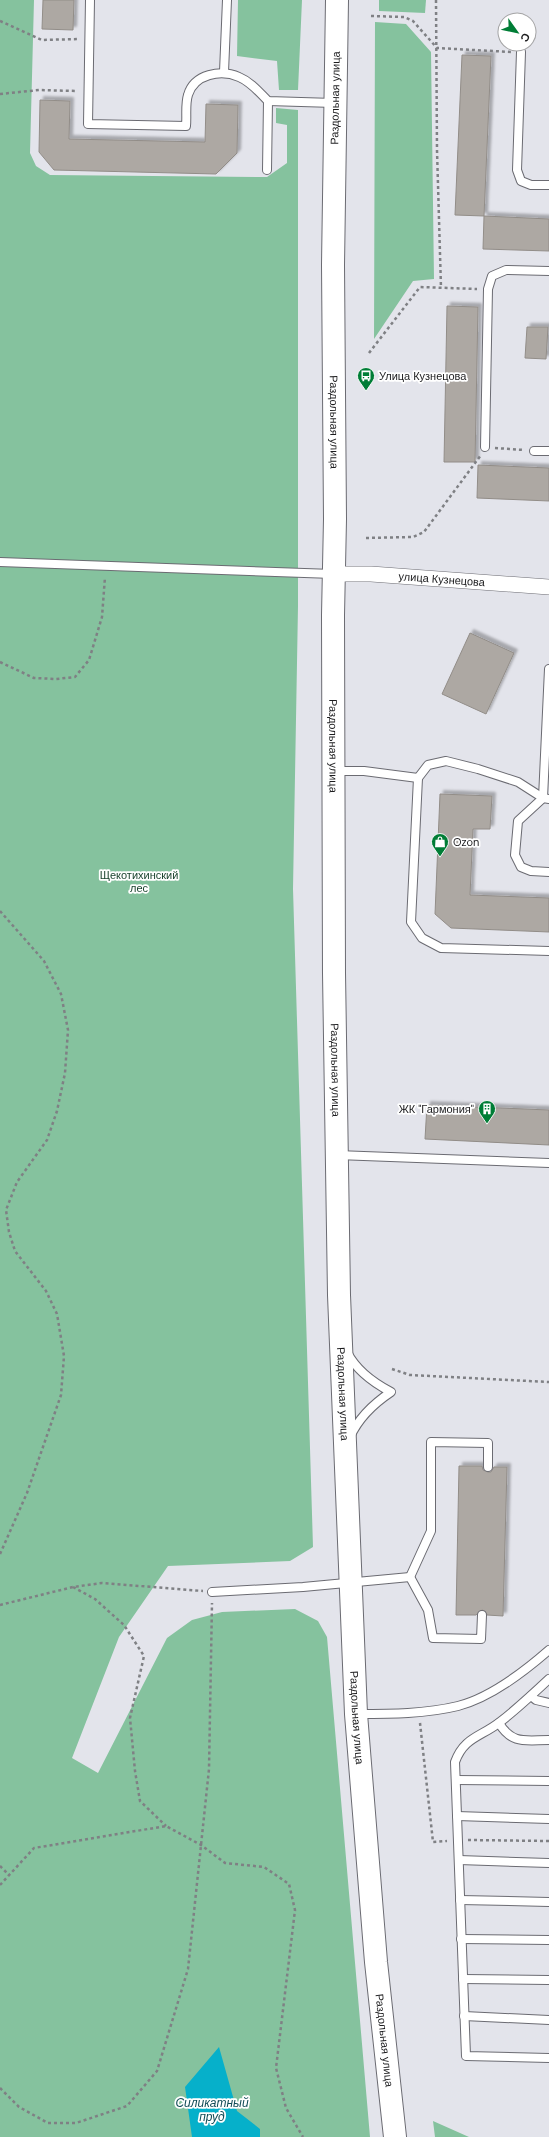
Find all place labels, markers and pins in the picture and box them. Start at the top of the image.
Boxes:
bus stop icon: Улица Кузнецова [356,366,376,391]
place label: Улица Кузнецова [379,369,467,383]
shop icon: Ozon [430,832,450,857]
place label: Ozon [453,835,479,849]
building icon: ЖК "Гармония" [477,1099,497,1124]
place label: ЖК "Гармония" [399,1102,474,1116]

